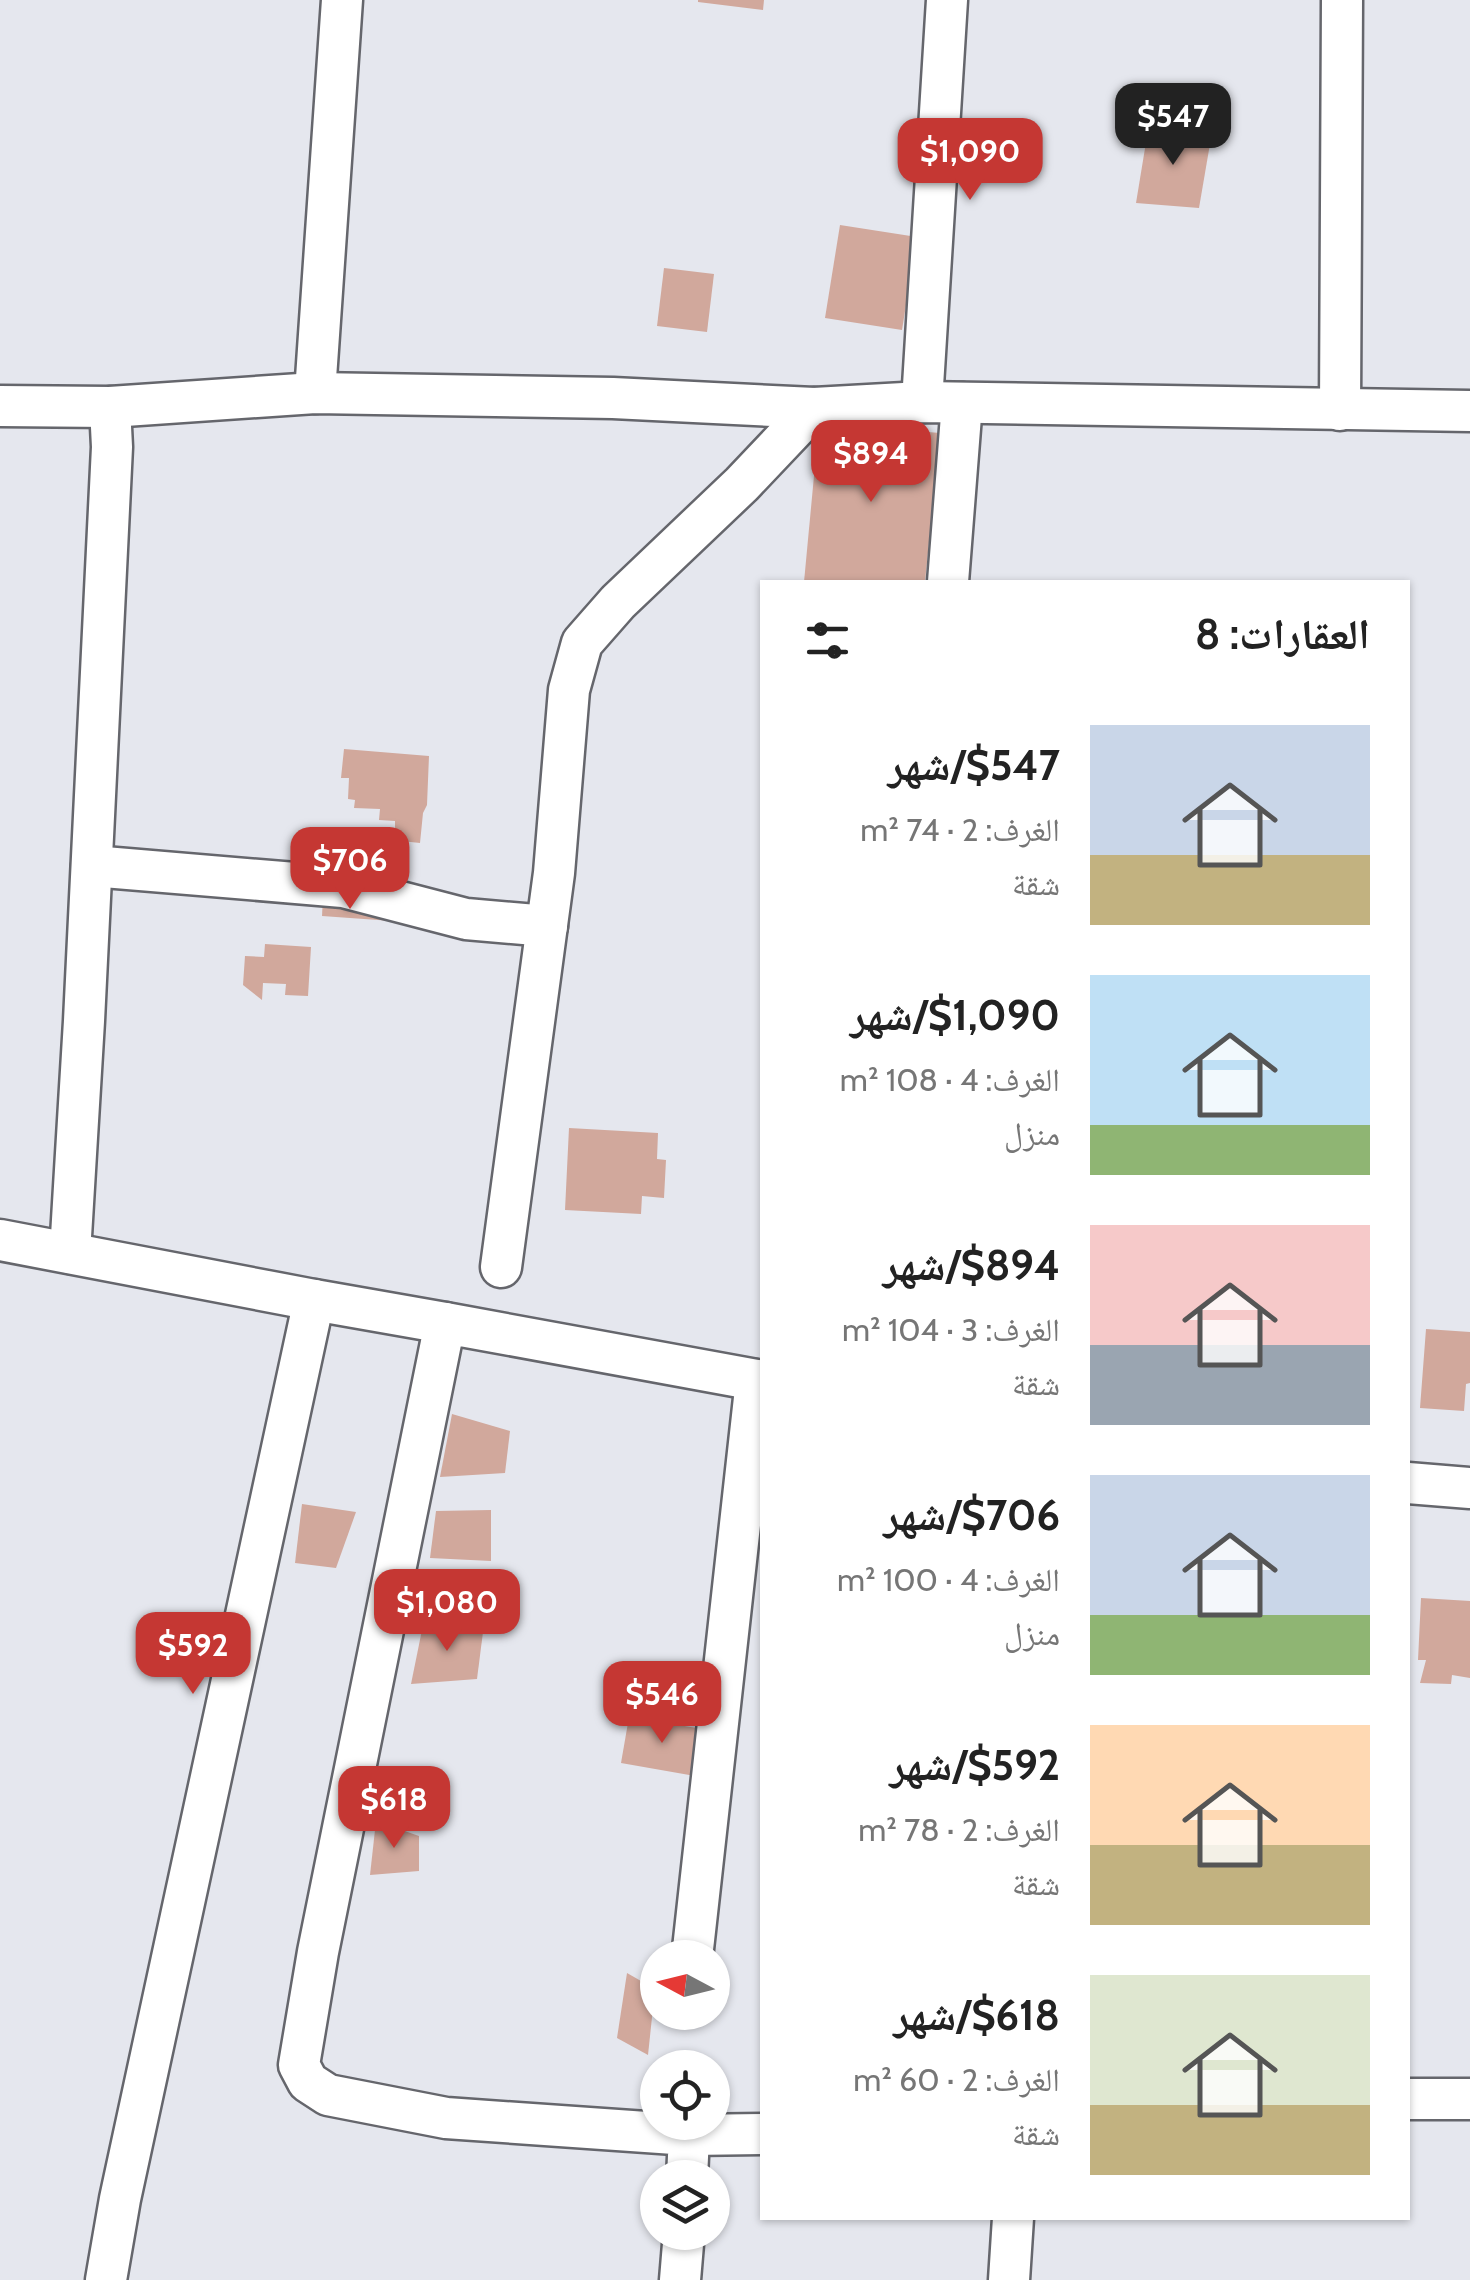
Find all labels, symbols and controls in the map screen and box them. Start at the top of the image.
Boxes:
pin: $547 [1114,83,1232,168]
text: $547 [1137,96,1209,135]
pin: $1,090 [889,118,1051,203]
text: $1,090 [920,131,1020,170]
pin: $894 [812,420,930,505]
text: $894 [833,433,909,472]
text: العقارات: 8 [1195,608,1370,660]
icon: filters [800,613,855,668]
text: $547/شهر [888,739,1060,791]
icon: home [1170,765,1290,885]
text: الغرف: 2 · 74 m² [860,810,1060,849]
pin: $706 [291,827,409,912]
text: $706 [312,840,388,879]
text: شقة [1012,864,1060,903]
text: $1,090/شهر [850,989,1060,1041]
icon: home [1170,1015,1290,1135]
text: الغرف: 4 · 108 m² [840,1060,1060,1099]
text: منزل [1004,1114,1060,1153]
text: $894/شهر [883,1239,1060,1291]
icon: home [1170,1265,1290,1385]
text: الغرف: 3 · 104 m² [842,1310,1060,1349]
text: شقة [1012,1364,1060,1403]
text: $706/شهر [884,1489,1060,1541]
icon: home [1170,1515,1290,1635]
text: الغرف: 4 · 100 m² [837,1560,1060,1599]
pin: $1,080 [366,1569,528,1654]
text: $1,080 [396,1582,498,1621]
pin: $592 [134,1612,252,1697]
text: منزل [1004,1614,1060,1653]
text: $592 [158,1625,228,1664]
pin: $546 [603,1661,721,1746]
text: $546 [625,1674,699,1713]
text: $592/شهر [890,1739,1060,1791]
icon: home [1170,1765,1290,1885]
pin: $618 [335,1766,453,1851]
text: $618 [360,1779,428,1818]
text: الغرف: 2 · 78 m² [858,1810,1060,1849]
text: شقة [1012,1864,1060,1903]
north arrow [640,1940,730,2030]
map controls [640,1940,730,2250]
text: $618/شهر [893,1989,1060,2041]
icon: home [1170,2015,1290,2135]
button: locate [640,2050,730,2140]
text: الغرف: 2 · 60 m² [853,2060,1060,2099]
text: شقة [1012,2114,1060,2153]
button: layers [640,2160,730,2250]

